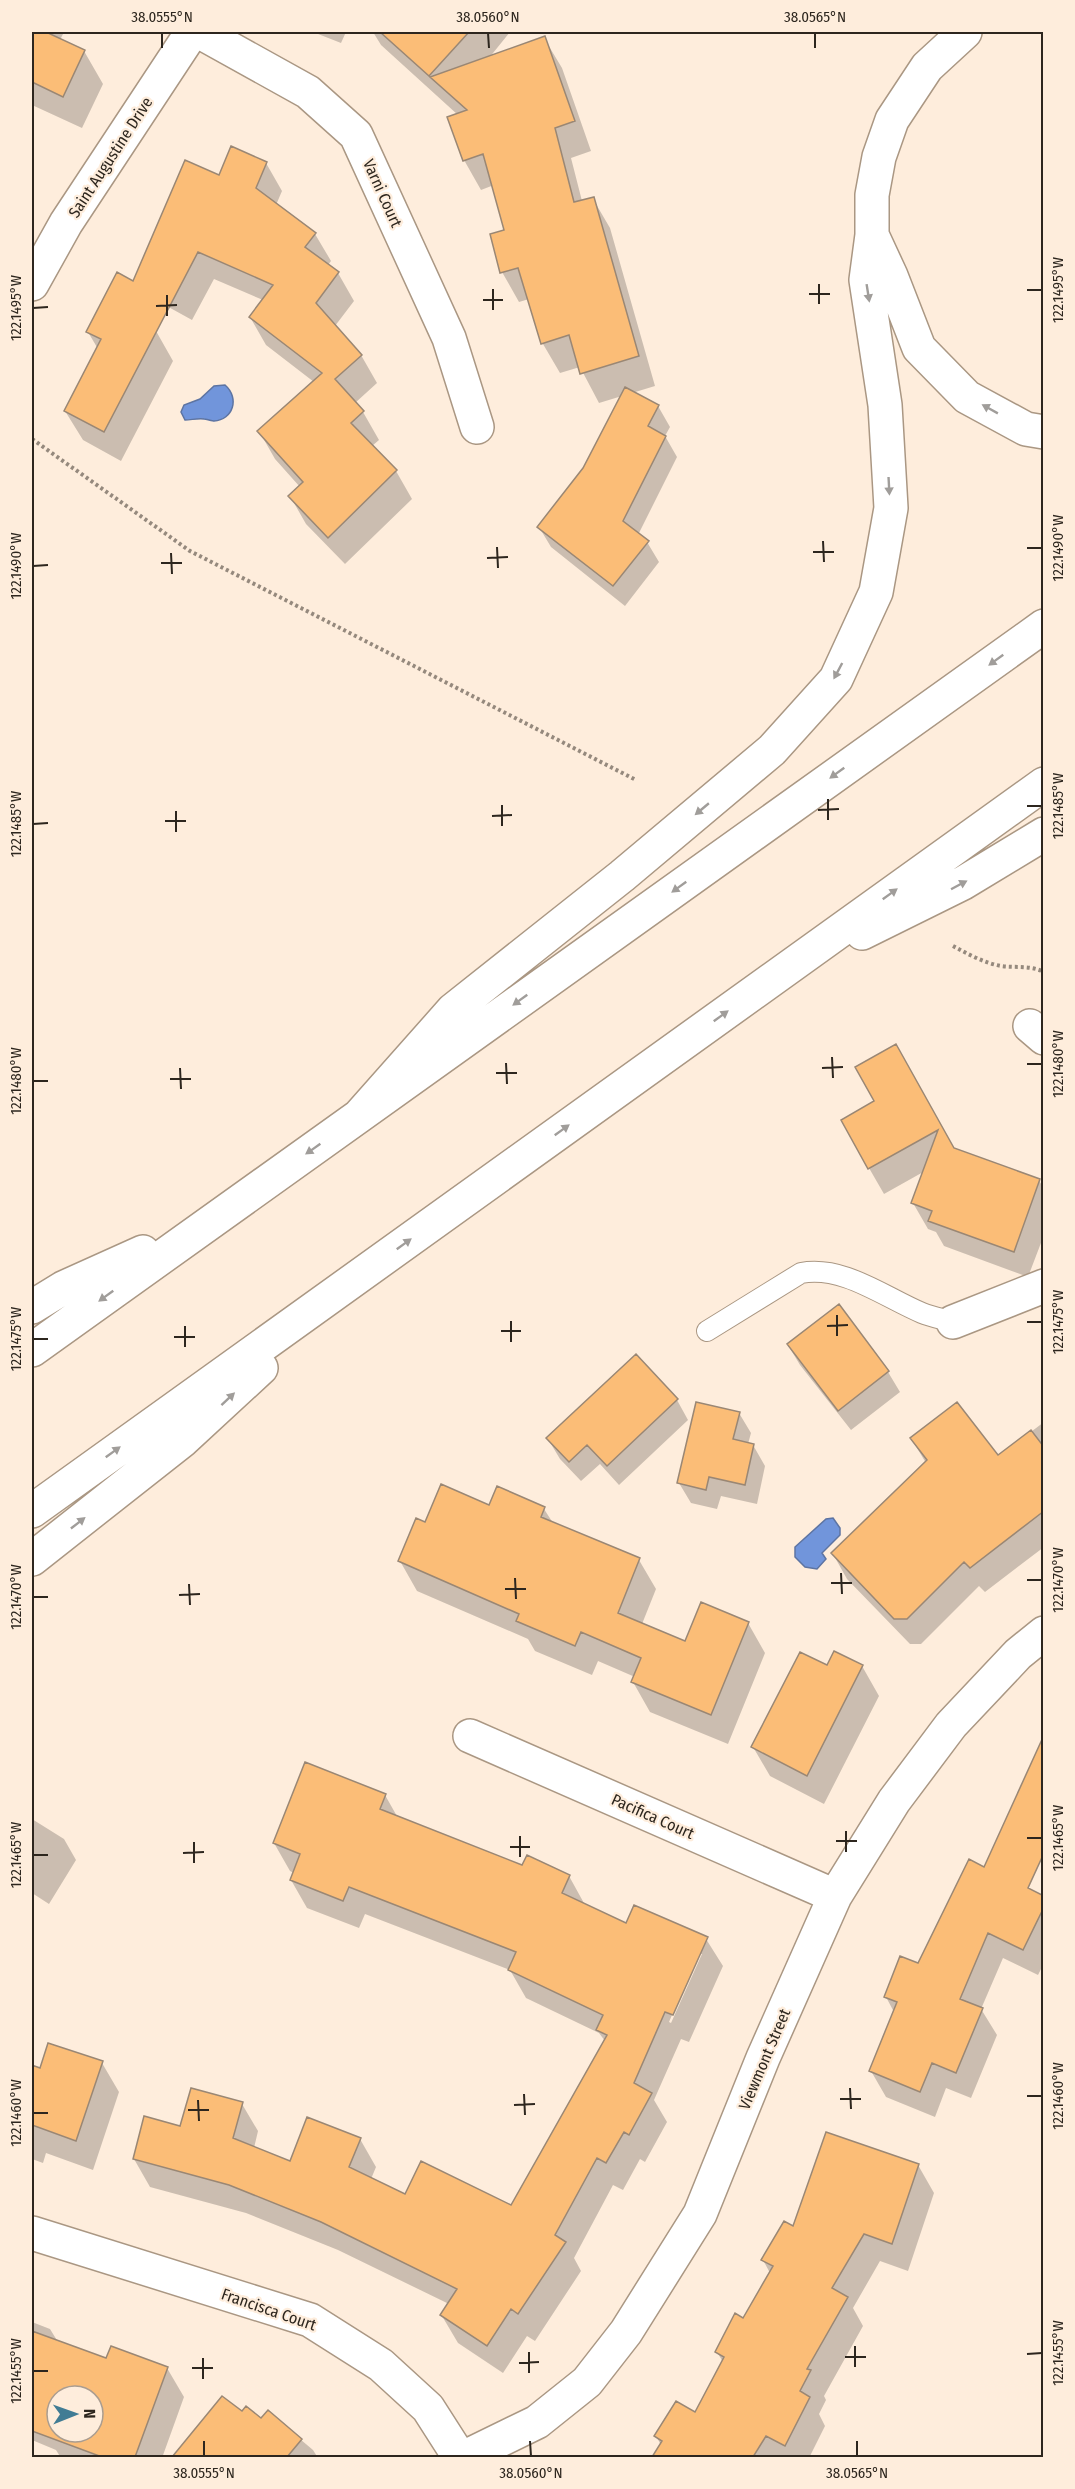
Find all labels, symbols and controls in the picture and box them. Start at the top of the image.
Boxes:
text: 38.0555°N [131,8,193,26]
text: 38.0560°N [456,8,520,26]
text: 38.0565°N [784,8,846,26]
street label: Saint Augustine Drive [64,93,157,221]
street label: Varni Court [359,156,406,231]
text: 122.1495°W [1049,257,1067,323]
text: 122.1495°W [7,275,25,341]
one-way arrow [863,283,872,302]
one-way arrow [982,404,999,414]
one-way arrow [885,477,894,496]
text: 122.1490°W [1049,515,1067,581]
text: 122.1490°W [7,533,25,599]
one-way arrow [988,654,1004,666]
one-way arrow [834,663,843,680]
one-way arrow [830,767,846,779]
text: 122.1485°W [1049,773,1067,839]
text: 122.1485°W [7,791,25,857]
one-way arrow [695,802,710,815]
one-way arrow [950,880,967,890]
one-way arrow [671,881,687,893]
one-way arrow [882,888,898,900]
one-way arrow [513,994,528,1006]
one-way arrow [712,1010,728,1022]
text: 122.1480°W [1049,1030,1067,1098]
text: 122.1480°W [7,1047,25,1115]
one-way arrow [554,1124,570,1136]
one-way arrow [305,1143,321,1155]
one-way arrow [396,1238,412,1250]
one-way arrow [99,1290,115,1302]
text: 122.1475°W [1049,1290,1067,1354]
text: 122.1475°W [7,1307,25,1371]
one-way arrow [220,1393,235,1406]
one-way arrow [106,1447,121,1459]
one-way arrow [70,1517,85,1529]
text: 122.1470°W [1049,1547,1067,1613]
text: 122.1470°W [7,1564,25,1630]
street label: Pacifica Court [609,1790,698,1843]
text: 122.1465°W [1049,1805,1067,1871]
text: 122.1465°W [7,1822,25,1888]
street label: Viewmont Street [735,2005,795,2113]
text: 122.1460°W [1049,2062,1067,2130]
text: 122.1460°W [7,2079,25,2147]
street label: Francisca Court [219,2284,320,2335]
text: 122.1455°W [1049,2320,1067,2386]
text: 122.1455°W [7,2338,25,2404]
north arrow [45,2384,105,2444]
text: N [80,2409,99,2419]
text: 38.0555°N [173,2464,235,2482]
text: 38.0560°N [499,2464,563,2482]
text: 38.0565°N [826,2464,888,2482]

